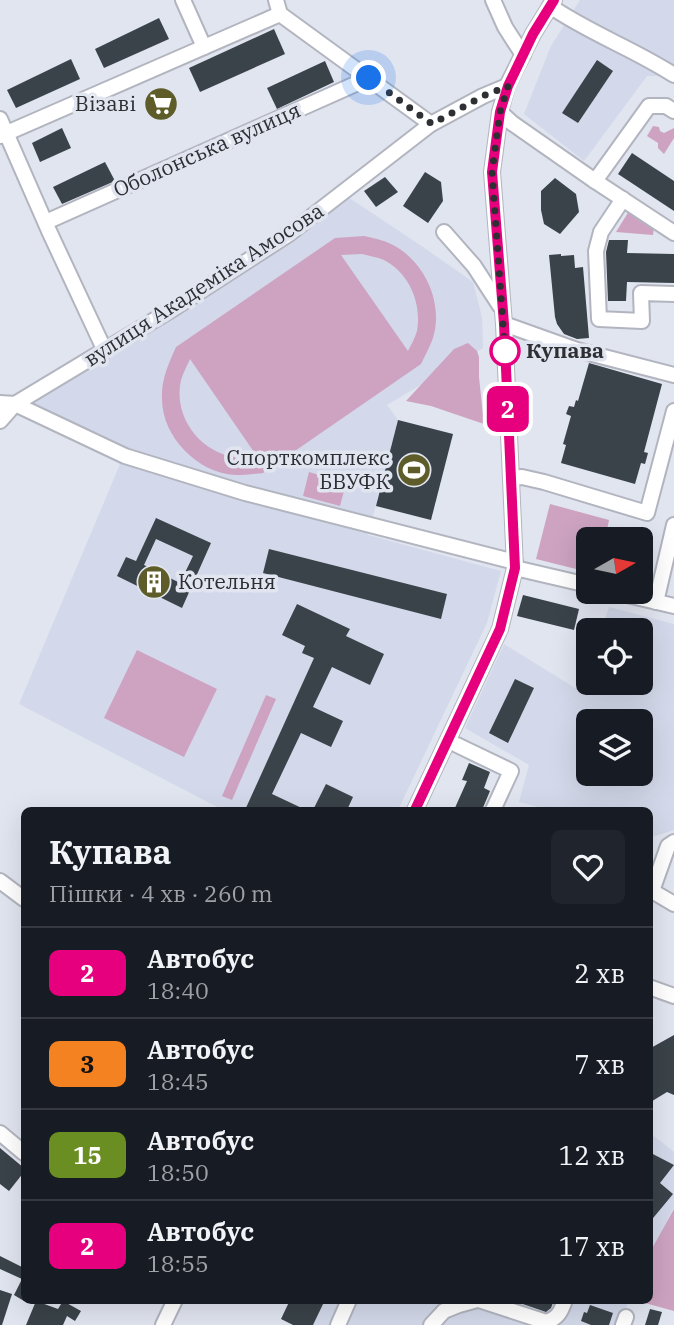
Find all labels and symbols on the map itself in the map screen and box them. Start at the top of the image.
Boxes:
your location [351,60,386,95]
supermarket icon: Візаві [142,85,180,123]
place label: Візаві [75,89,136,117]
street label: Оболонська вулиця [108,95,305,203]
street label: вулиця Академіка Амосова [78,196,329,372]
marker: Купава [490,336,520,366]
place label: Купава [526,336,604,364]
line badge: 2 [485,386,531,432]
place label: Спорткомплекс БВУФК [227,443,391,495]
sports icon: Спорткомплекс БВУФК [395,451,433,489]
north arrow [576,527,653,604]
building icon: Котельня [135,563,173,601]
place label: Котельня [178,567,276,595]

